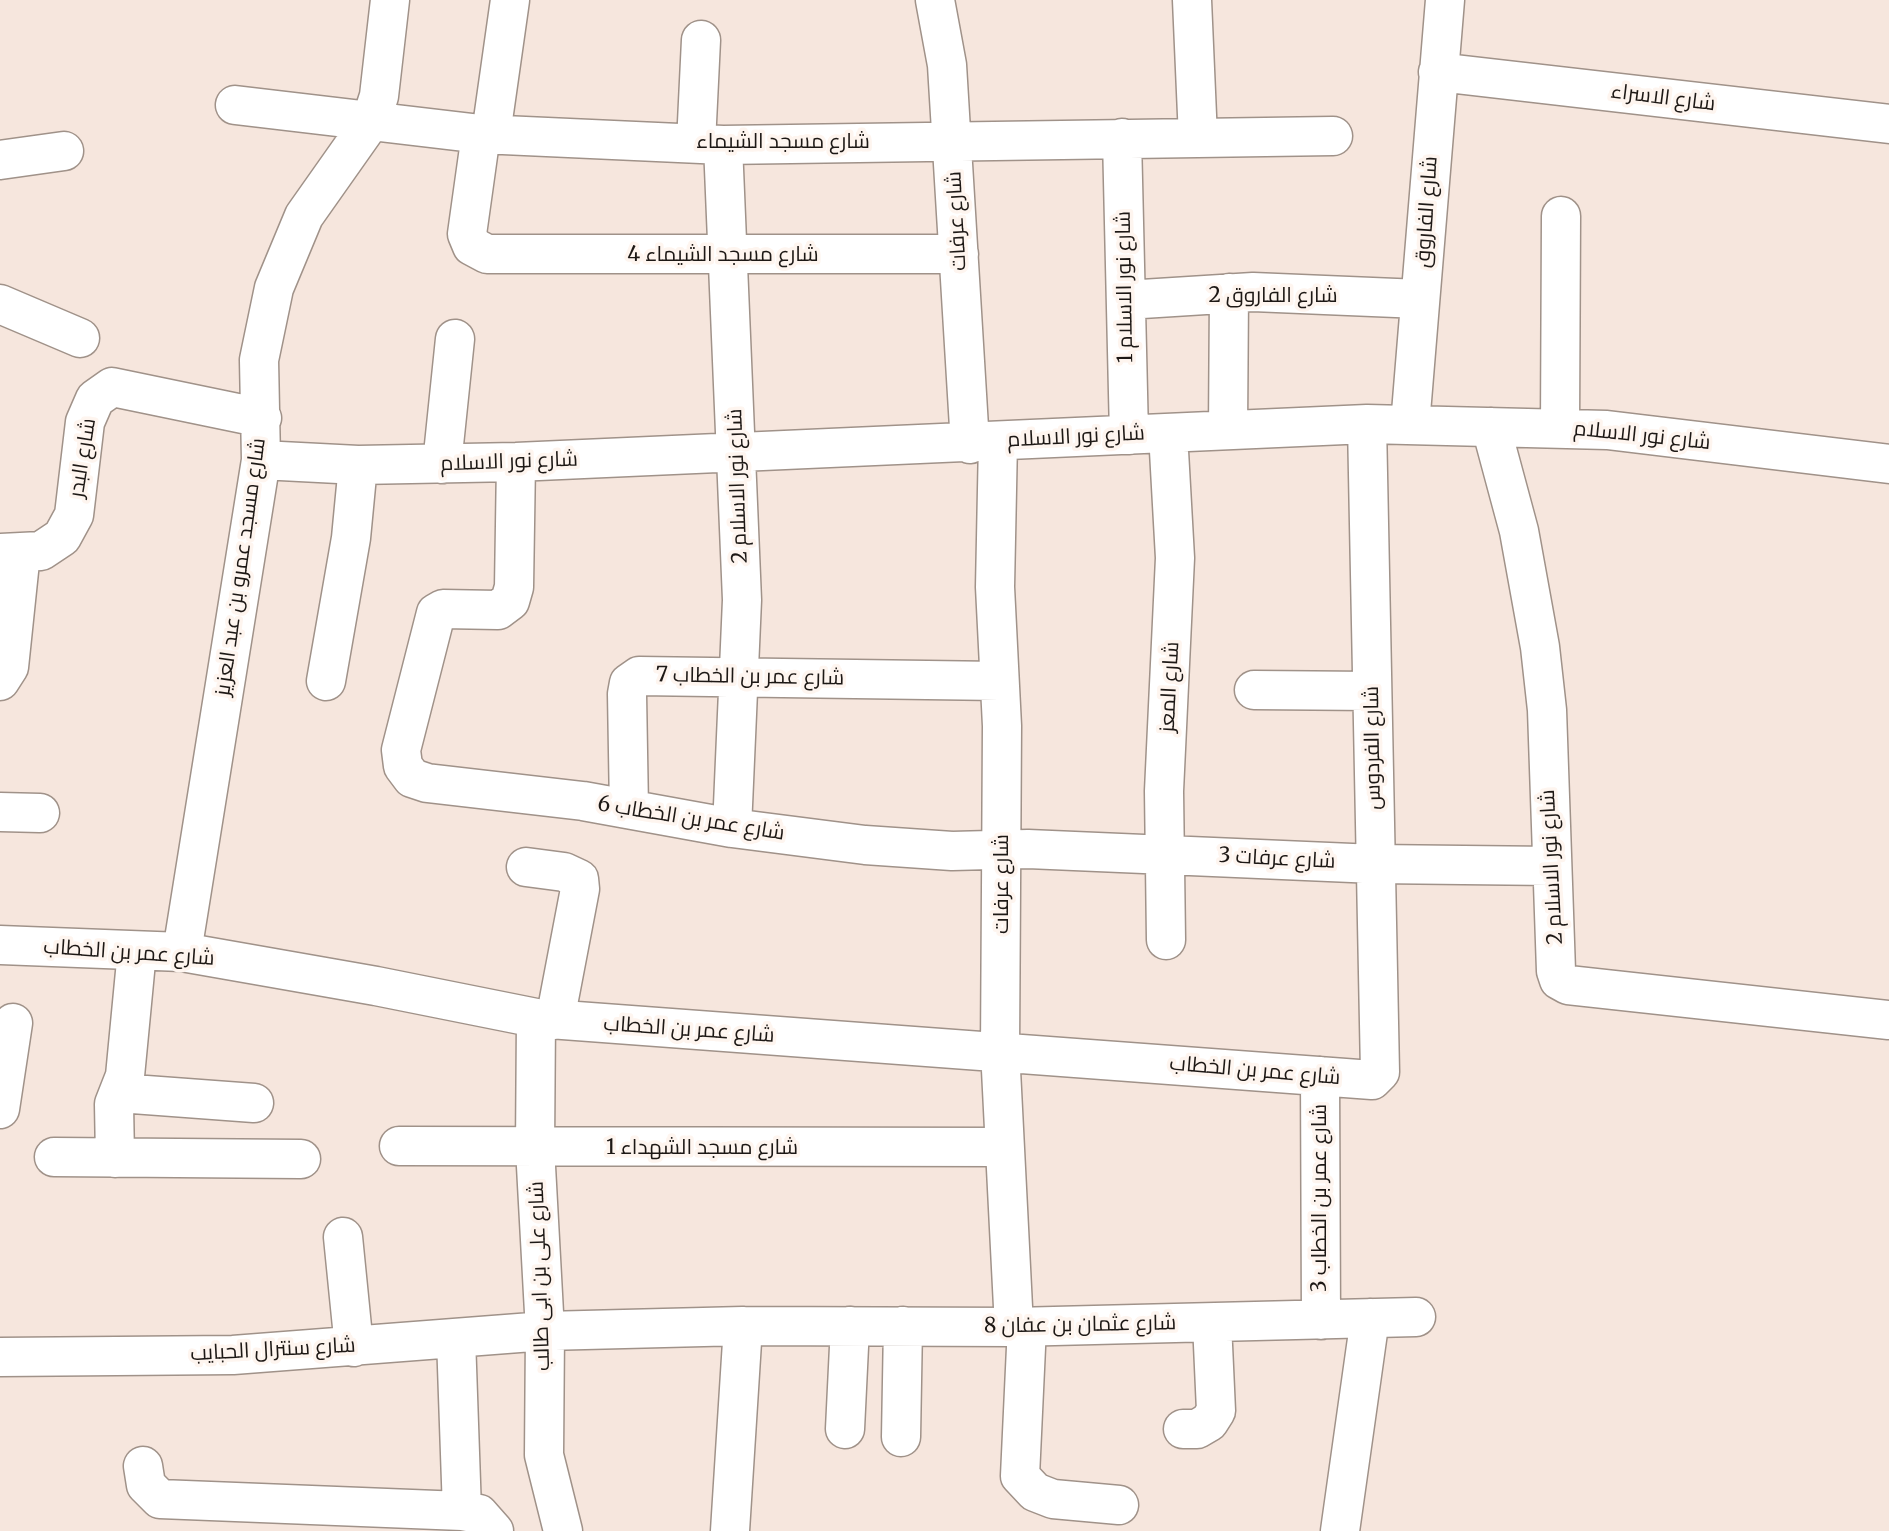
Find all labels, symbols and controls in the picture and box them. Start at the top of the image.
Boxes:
street label: شارع الاسراء [1609,79,1717,117]
street label: شارع مسجد الشيماء [696,129,870,155]
street label: شارع الفاروق [1411,155,1443,269]
street label: شارع عرفات [942,170,972,272]
street label: شارع نور الاسلام 1 [1111,211,1139,363]
street label: شارع مسجد الشيماء 4 [627,242,819,268]
street label: شارع الفاروق 2 [1208,283,1338,309]
street label: شارع نور الاسلام 2 [723,408,753,564]
street label: شارع نور الاسلام [1572,416,1712,456]
street label: شارع البدر [64,417,102,499]
street label: شارع نور الاسلام [1007,421,1145,453]
street label: شارع مسجد عمرو بن عبد العزيز [210,436,272,698]
street label: شارع نور الاسلام [440,447,578,477]
street label: شارع المعز [1155,641,1185,733]
street label: شارع عمر بن الخطاب 7 [656,663,844,691]
street label: شارع الفردوس [1359,686,1387,810]
street label: شارع نور الاسلام 2 [1535,789,1569,945]
street label: شارع عمر بن الخطاب 6 [596,792,786,846]
street label: شارع عرفات [989,834,1015,934]
street label: شارع عرفات 3 [1218,843,1336,875]
street label: شارع عمر بن الخطاب [43,934,215,972]
street label: شارع عمر بن الخطاب [603,1011,775,1049]
street label: شارع عمر بن الخطاب [1169,1051,1341,1091]
street label: شارع عمر بن الخطاب 3 [1307,1104,1333,1292]
street label: شارع مسجد الشهداء 1 [606,1135,798,1161]
street label: شارع على بن ابى طالب [524,1181,556,1371]
street label: شارع عثمان بن عفان 8 [984,1311,1176,1339]
street label: شارع سنترال الحبايب [190,1333,356,1367]

